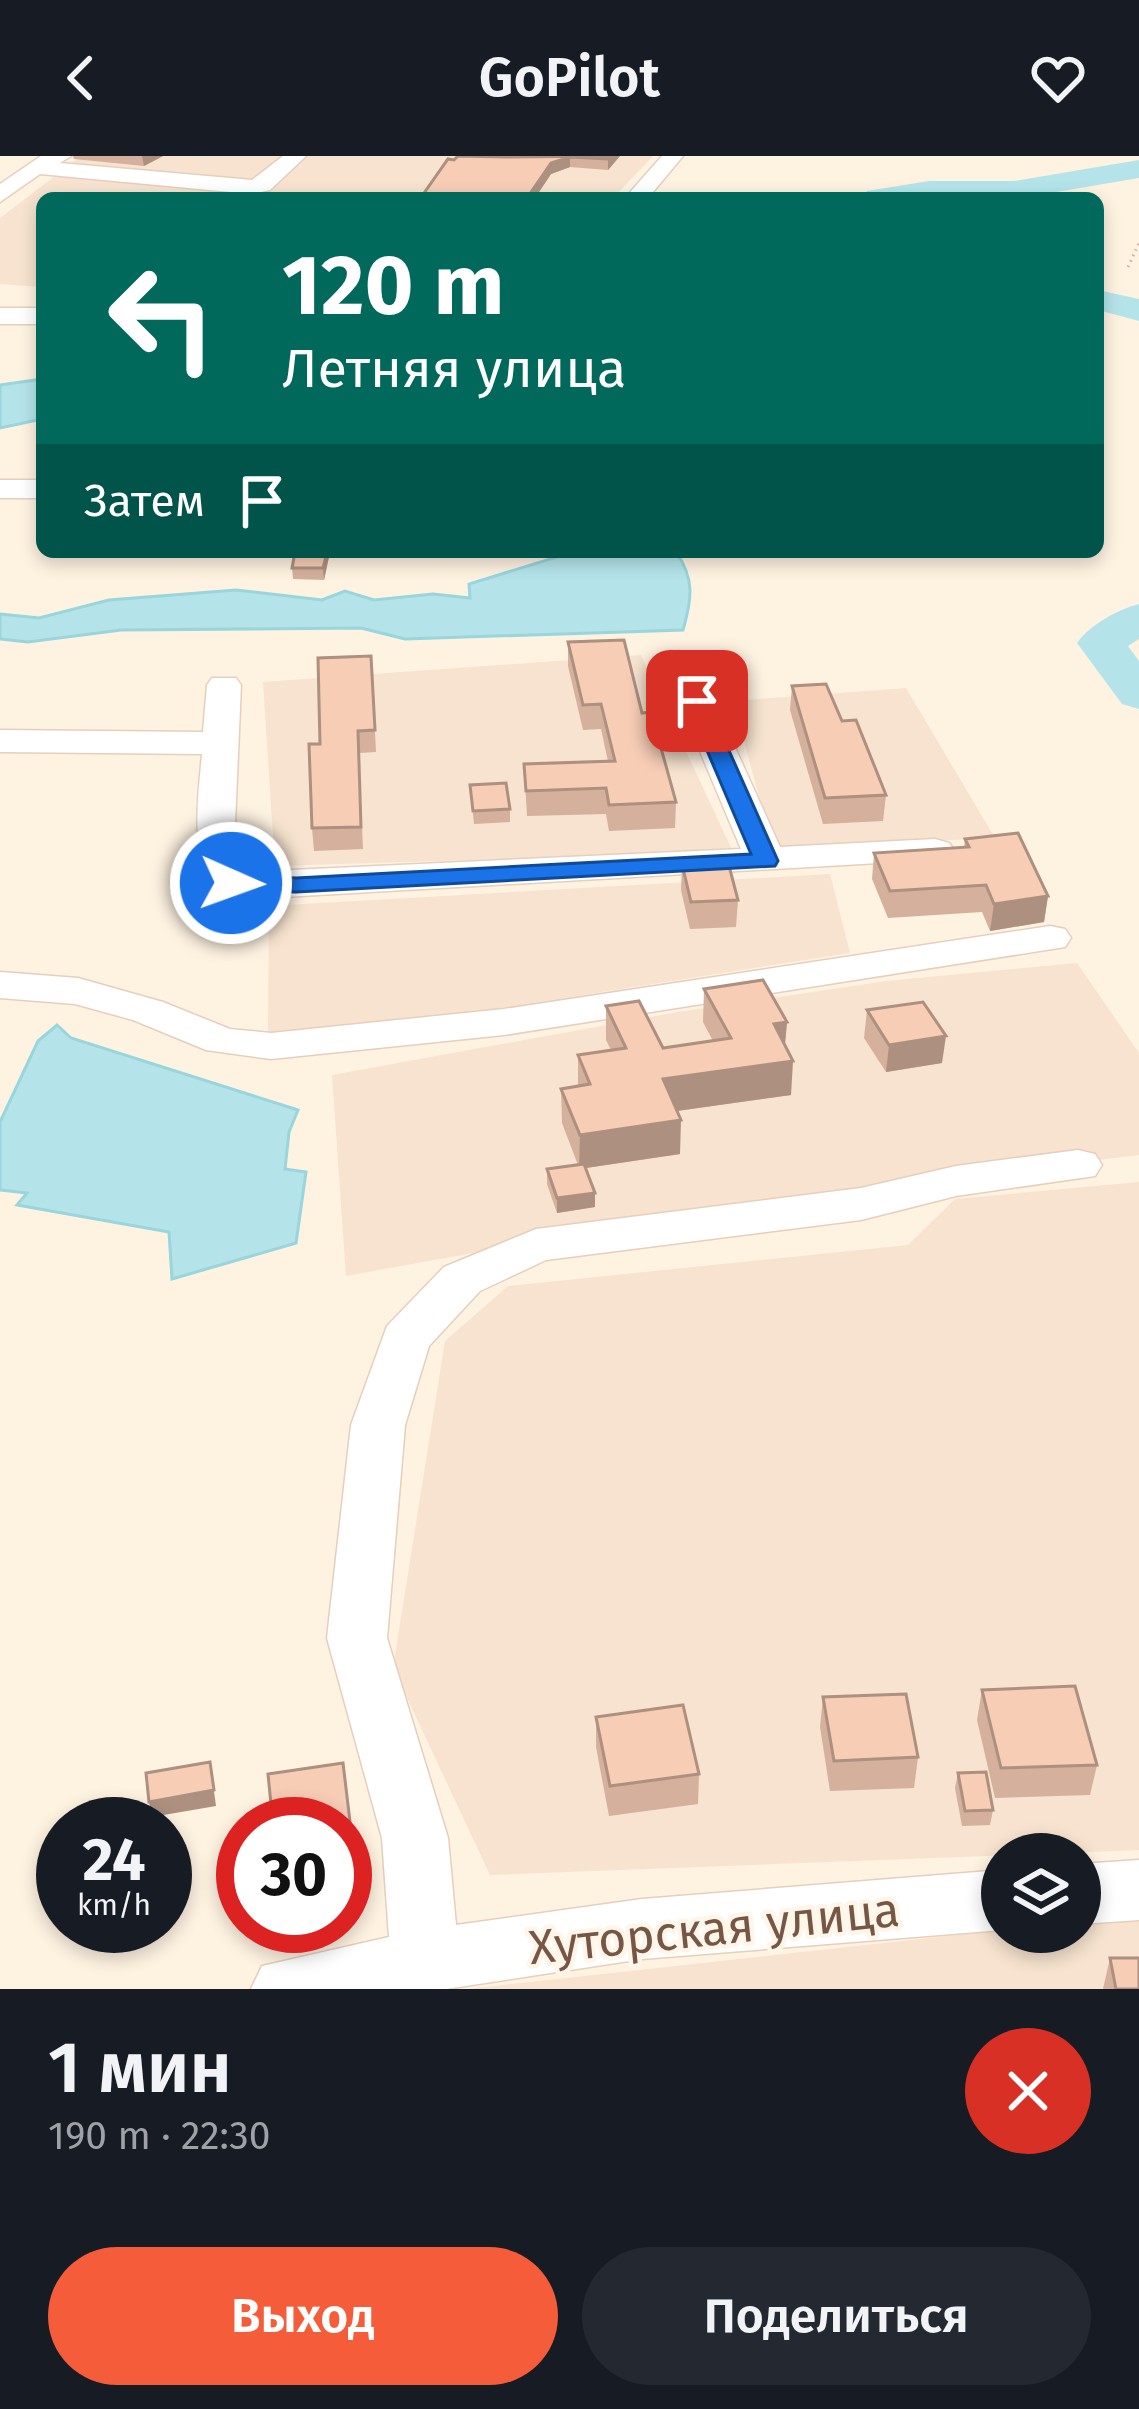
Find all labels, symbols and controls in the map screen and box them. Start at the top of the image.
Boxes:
icon: back [48,45,114,111]
icon: heart [1025,45,1091,111]
text: GoPilot [479,46,660,110]
text: 120 m [282,235,504,336]
icon: left [84,240,240,396]
text: Летняя улица [282,337,626,401]
icon: arrive [229,468,295,534]
text: Затем [84,474,205,528]
pin [646,650,748,752]
icon: arrive [664,668,730,734]
position arrow [168,820,294,946]
speed limit sign: 30 [216,1797,372,1953]
text: 24 [82,1824,146,1896]
map controls [981,1833,1101,1953]
button: layers [981,1833,1101,1953]
street label: Хуторская улица [526,1881,902,1977]
text: km/h [77,1887,151,1923]
text: 1 мин [48,2025,232,2111]
button: close [965,2028,1091,2154]
text: 190 m · 22:30 [48,2113,270,2159]
button: Выход [48,2247,558,2385]
button: Поделиться [582,2247,1091,2385]

